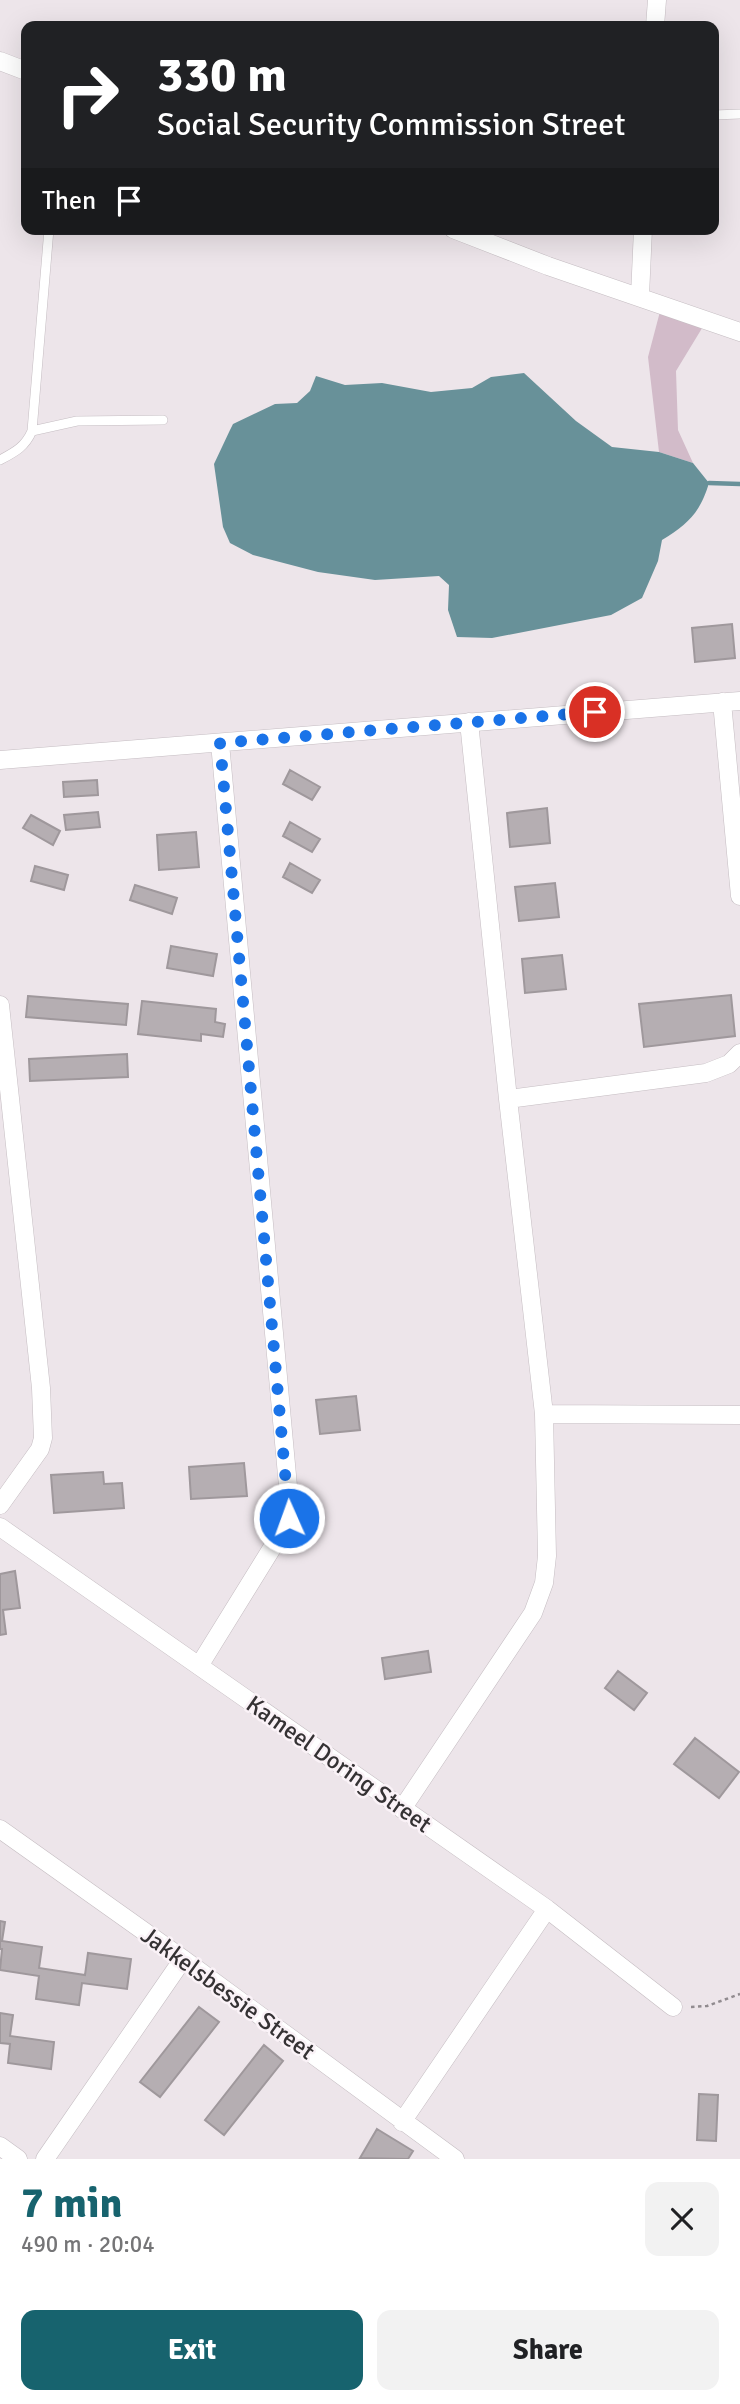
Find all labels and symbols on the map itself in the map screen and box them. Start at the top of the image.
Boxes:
pin [565,682,625,742]
position arrow [252,1481,326,1555]
street label: Kameel Doring Street [241,1689,437,1839]
street label: Jakkelsbessie Street [135,1920,321,2066]

